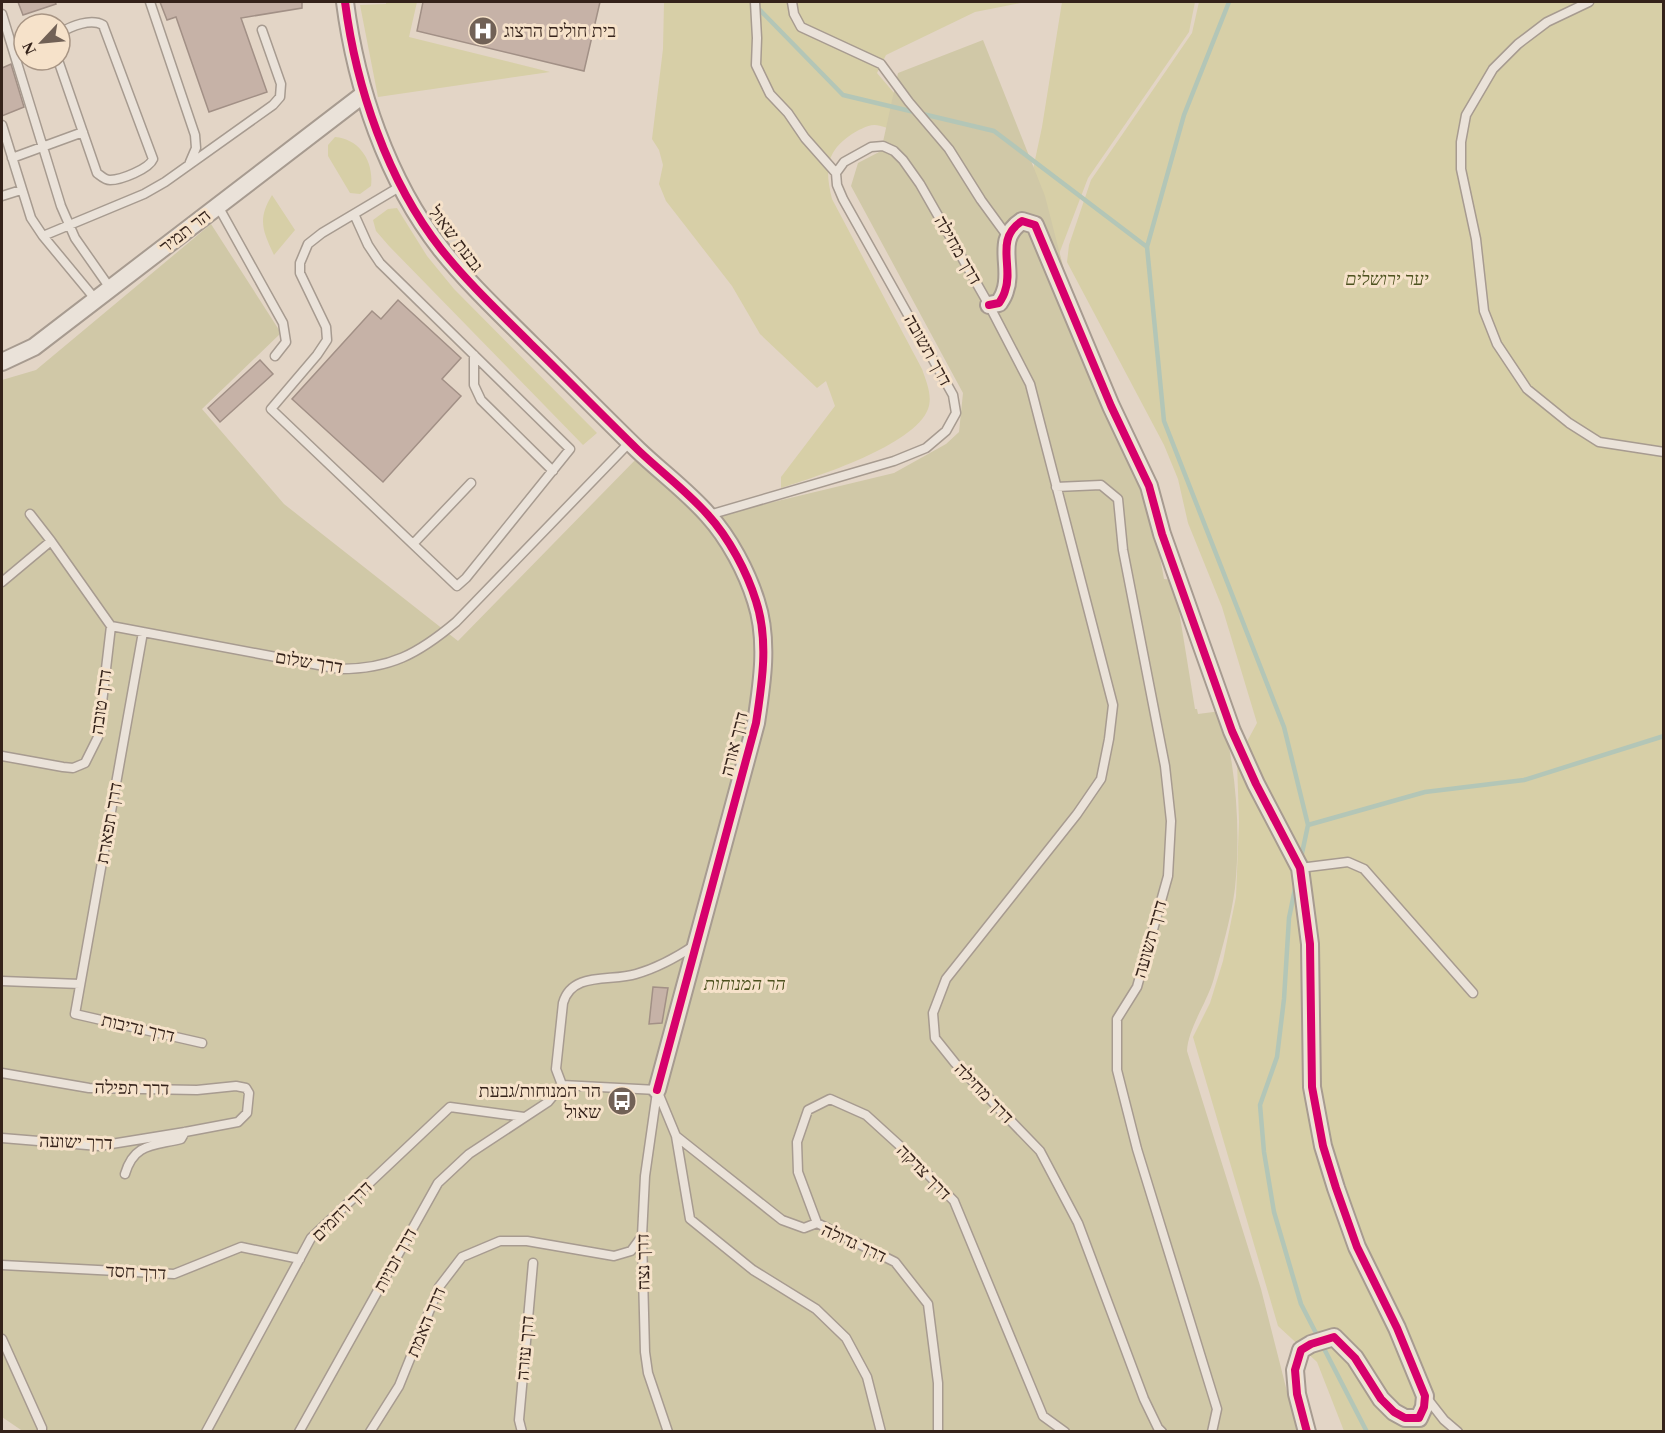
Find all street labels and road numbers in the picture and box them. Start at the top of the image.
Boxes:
street label: גבעת שאול [424,201,487,276]
street label: הר תמיר [156,205,214,257]
street label: דרך מחילה [930,212,986,288]
street label: דרך תשובה [900,311,956,389]
street label: דרך שלום [274,647,344,677]
street label: דרך טובה [87,668,115,736]
street label: דרך אורה [716,710,752,778]
street label: דרך תפארת [92,781,126,865]
street label: דרך תשועה [1129,898,1171,980]
street label: דרך נדיבות [100,1010,176,1046]
street label: דרך מחילה [951,1059,1017,1127]
street label: דרך תפילה [94,1077,170,1099]
street label: דרך ישועה [39,1131,113,1153]
street label: דרך צדקה [893,1140,955,1204]
street label: דרך רחמים [308,1177,376,1245]
street label: דרך גדולה [819,1219,889,1267]
street label: דרך זכויות [369,1225,421,1295]
street label: דרך נצח [633,1233,653,1291]
street label: דרך חסד [105,1260,167,1284]
street label: דרך האמת [402,1284,450,1360]
street label: דרך עזרה [512,1315,538,1381]

